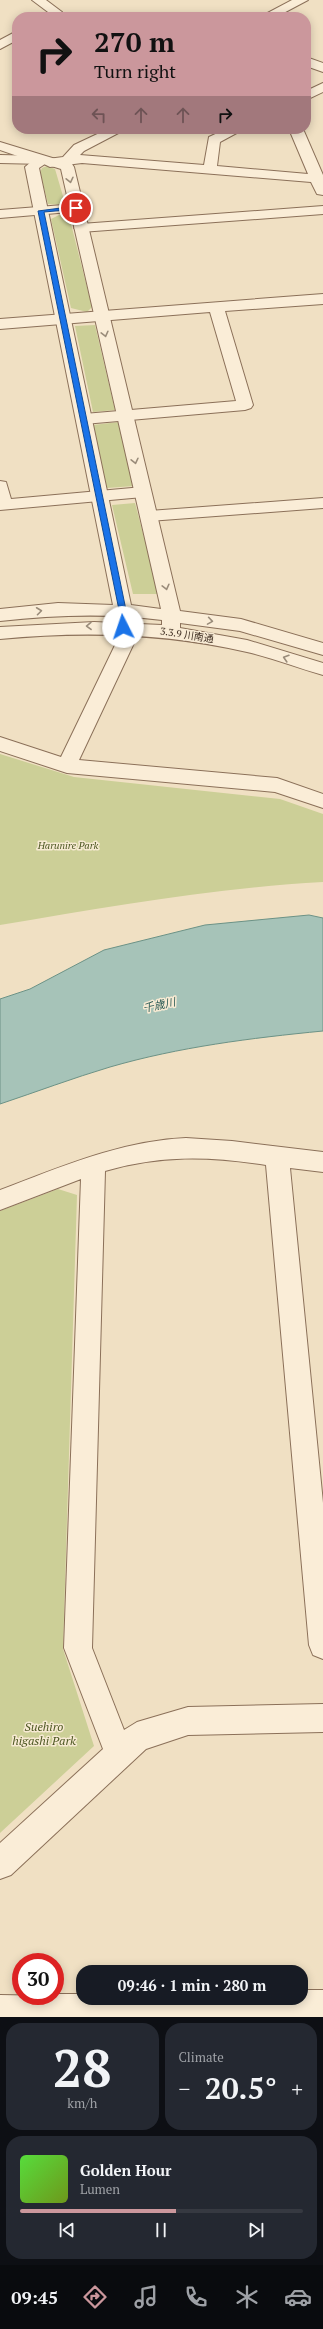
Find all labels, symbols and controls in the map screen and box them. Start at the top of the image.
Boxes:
text: 270 m [94,23,175,60]
icon: right [28,28,80,80]
text: Turn right [94,59,176,83]
icon: left [88,104,110,126]
icon: ahead [130,104,152,126]
icon: ahead [172,104,194,126]
icon: right [214,104,236,126]
one-way arrow [65,177,73,183]
pin [59,191,93,225]
icon: arrive [65,197,87,219]
one-way arrow [100,330,109,337]
one-way arrow [131,457,139,464]
one-way arrow [161,584,169,590]
position arrow [102,606,144,648]
one-way arrow [36,607,42,616]
one-way arrow [207,616,213,624]
one-way arrow [86,622,92,630]
street label: 3.3.9 川南通 [159,624,215,646]
one-way arrow [282,654,289,663]
park label: Harunire Park [37,839,99,852]
water label: 千歳川 [141,995,178,1015]
park label: Suehiro higashi Park [12,1719,76,1748]
speed limit sign: 30 [12,1953,64,2005]
text: 09:46 · 1 min · 280 m [118,1975,266,1995]
text: 28 [53,2033,112,2102]
text: Climate [179,2048,224,2066]
text: 20.5° [205,2068,277,2108]
text: − [179,2074,190,2103]
text: + [291,2074,303,2103]
text: km/h [67,2094,97,2112]
text: Golden Hour [80,2160,172,2180]
text: Lumen [80,2180,120,2198]
icon: previous [56,2219,78,2241]
icon: pause [150,2219,172,2241]
icon: next [245,2219,267,2241]
icon: directions [81,2283,109,2311]
icon: music [132,2283,160,2311]
icon: phone [182,2283,210,2311]
icon: climate [233,2283,261,2311]
icon: car [284,2283,312,2311]
text: 09:45 [11,2285,58,2309]

